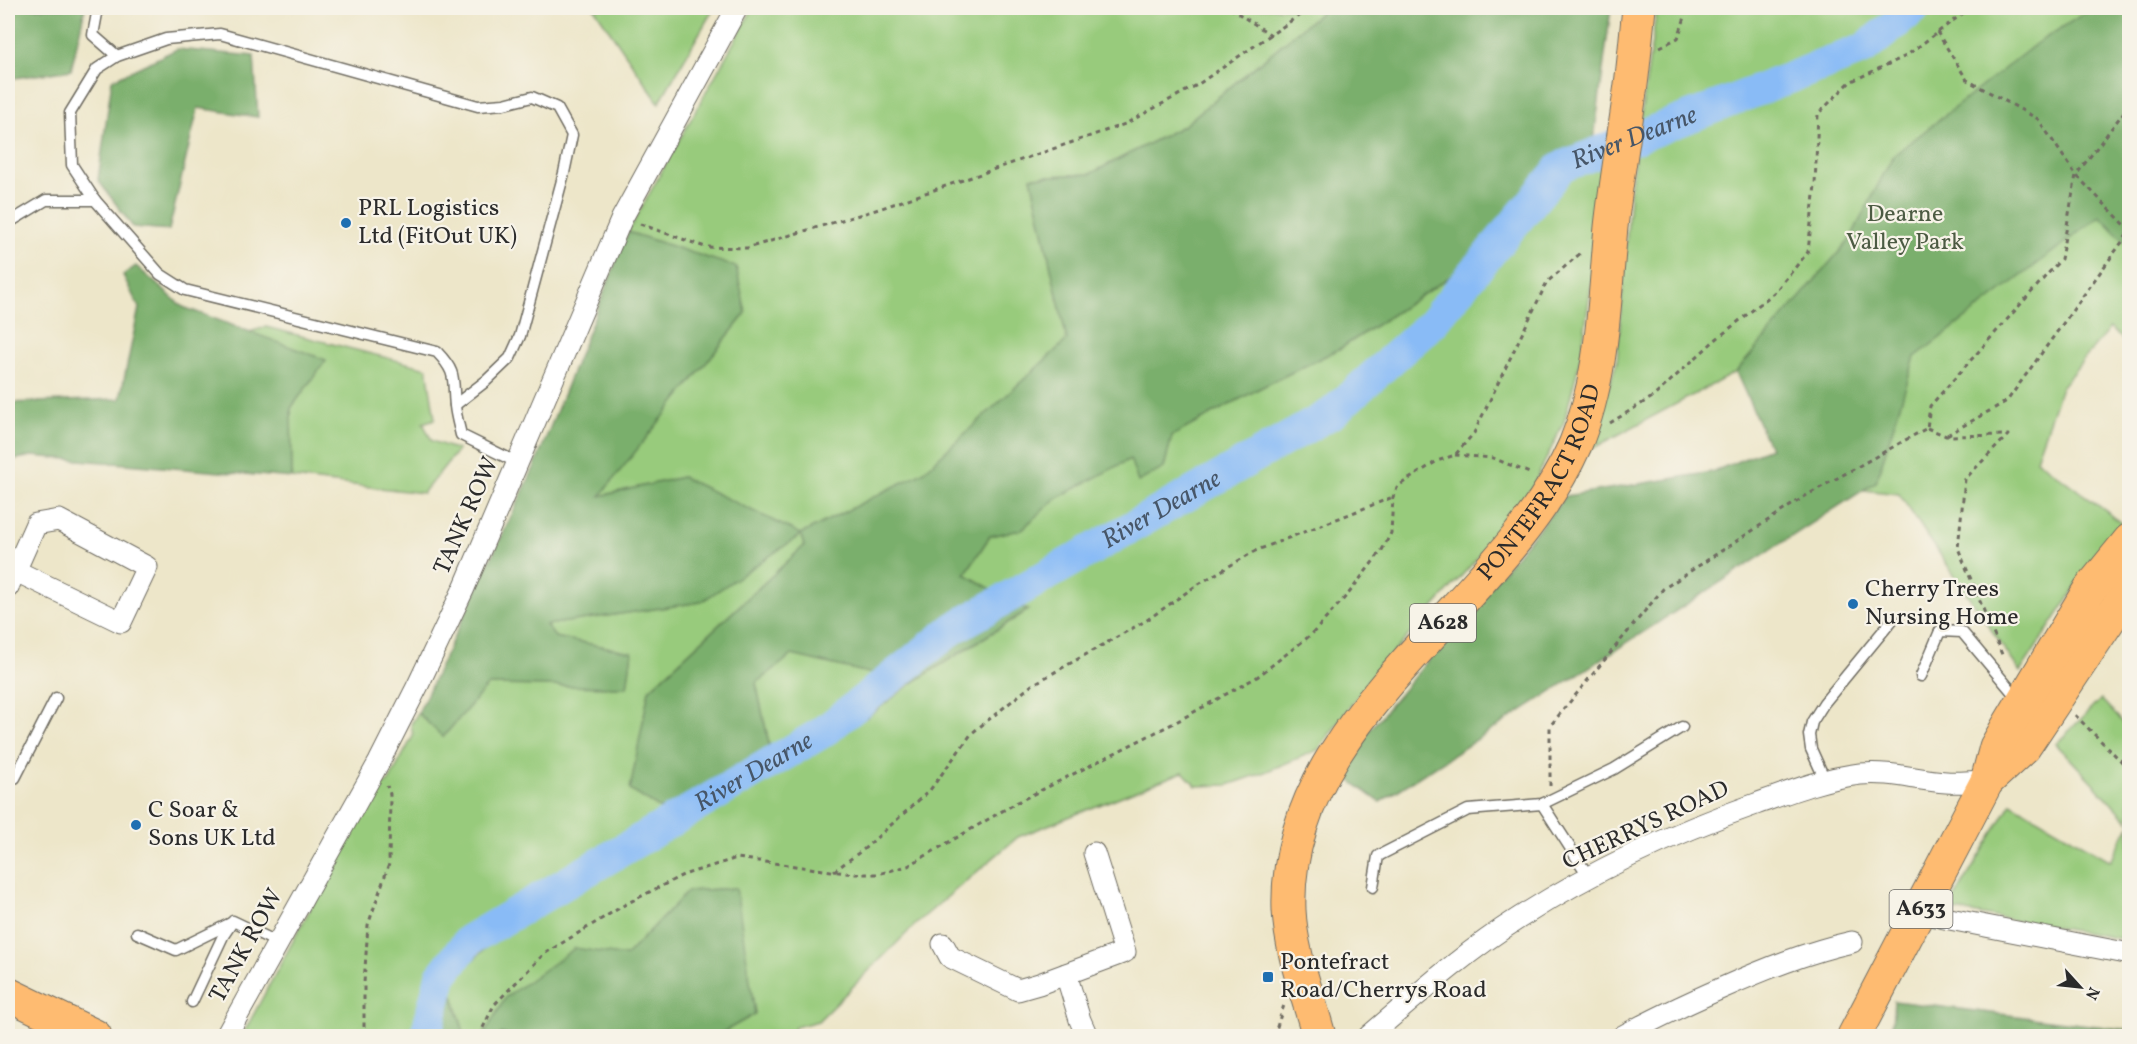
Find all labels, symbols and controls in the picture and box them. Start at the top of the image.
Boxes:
water label: River Dearne [1566,97,1703,179]
place label: PRL Logistics Ltd (FitOut UK) [358,192,517,254]
park label: Dearne Valley Park [1846,198,1964,260]
marker: PRL Logistics Ltd (FitOut UK) [339,216,353,230]
street label: PONTEFRACT ROAD [1470,381,1610,589]
street label: TANK ROW [426,452,508,580]
water label: River Dearne [1095,461,1228,558]
place label: Cherry Trees Nursing Home [1865,573,2019,635]
marker: Cherry Trees Nursing Home [1846,597,1860,611]
road number: A628 [1410,604,1476,642]
water label: River Dearne [688,723,821,822]
street label: CHERRYS ROAD [1557,772,1735,880]
place label: C Soar & Sons UK Ltd [148,794,276,856]
marker: C Soar & Sons UK Ltd [129,818,143,832]
street label: TANK ROW [202,883,292,1009]
road number: A633 [1890,890,1952,928]
place label: Pontefract Road/Cherrys Road [1280,946,1487,1008]
north arrow [2050,957,2110,1017]
marker: Pontefract Road/Cherrys Road [1261,970,1275,984]
text: N [2079,983,2104,1003]

